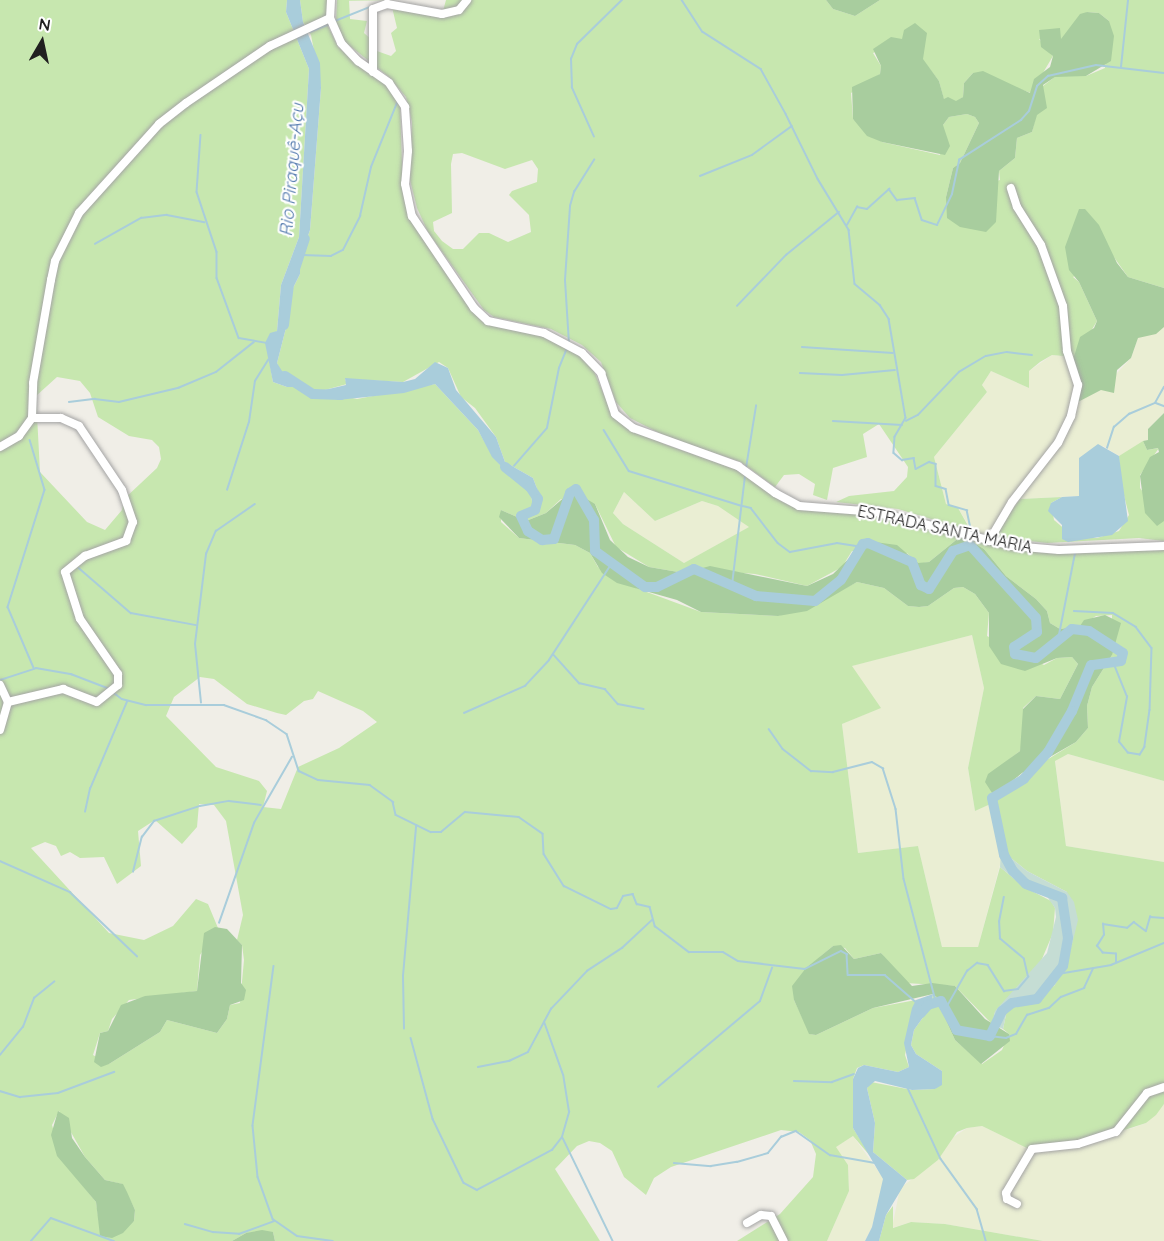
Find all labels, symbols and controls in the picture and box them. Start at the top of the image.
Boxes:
north arrow [12,12,72,72]
text: N [37,13,52,35]
water label: Rio Piraquê-Açu [275,103,309,237]
street label: ESTRADA SANTA MARIA [856,501,1034,557]

